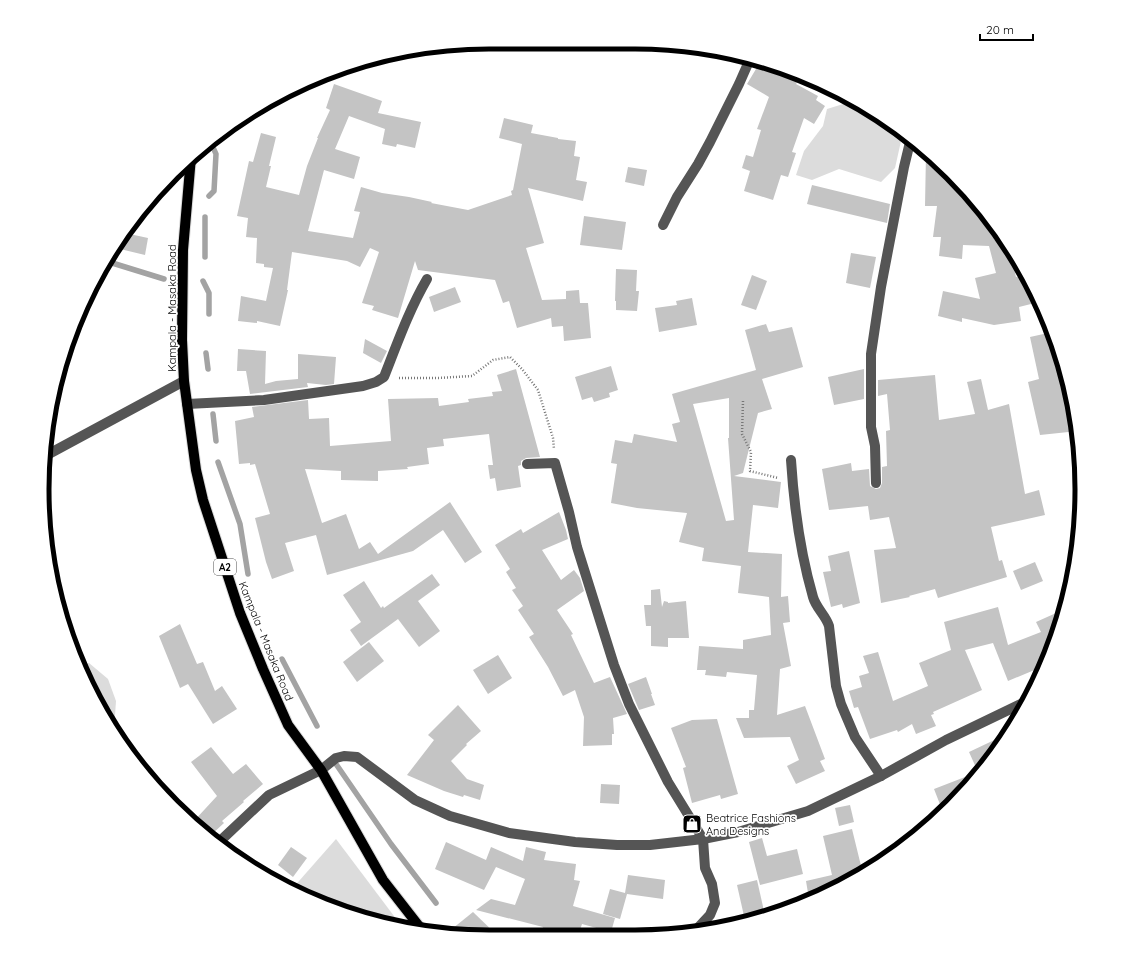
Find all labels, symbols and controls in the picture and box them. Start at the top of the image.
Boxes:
scale bar [980,16,1033,42]
text: 20 m [986,22,1014,37]
street label: Kampala - Masaka Road [165,244,179,372]
road number: A2 [214,559,236,575]
street label: Kampala - Masaka Road [236,579,296,703]
place label: Beatrice Fashions And Designs [706,811,796,838]
shop icon: Beatrice Fashions And Designs [681,813,703,835]

